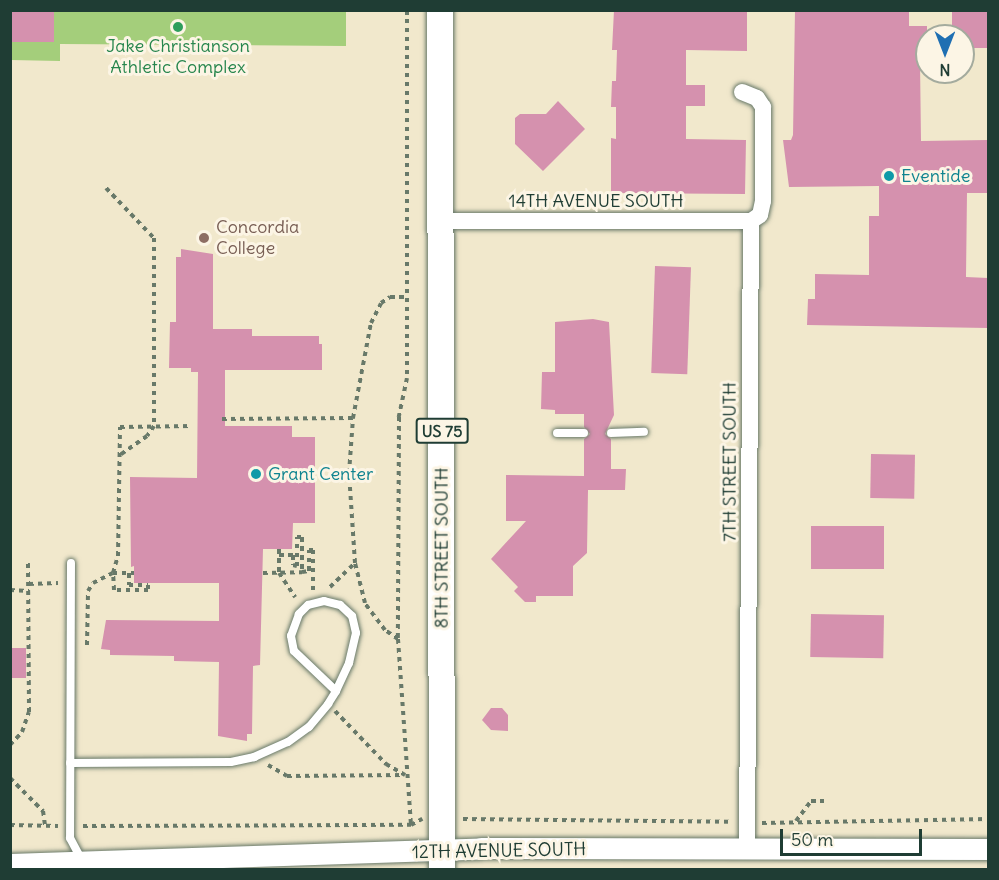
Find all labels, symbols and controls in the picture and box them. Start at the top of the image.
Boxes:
marker: Jake Christianson Athletic Complex [171,20,185,34]
north arrow [915,24,975,84]
place label: Jake Christianson Athletic Complex [106,36,250,78]
text: N [939,60,951,80]
place label: Eventide [901,165,970,187]
marker: Eventide [882,169,896,183]
street label: 14TH AVENUE SOUTH [509,190,683,212]
place label: Concordia College [216,217,299,260]
marker: Concordia College [197,231,211,245]
street label: 7TH STREET SOUTH [719,382,741,542]
road number: US 75 [415,418,469,444]
place label: Grant Center [268,463,373,485]
marker: Grant Center [249,467,263,481]
street label: 8TH STREET SOUTH [431,468,453,628]
scale bar [783,817,926,855]
text: 50 m [791,828,833,851]
street label: 12TH AVENUE SOUTH [412,839,586,863]

